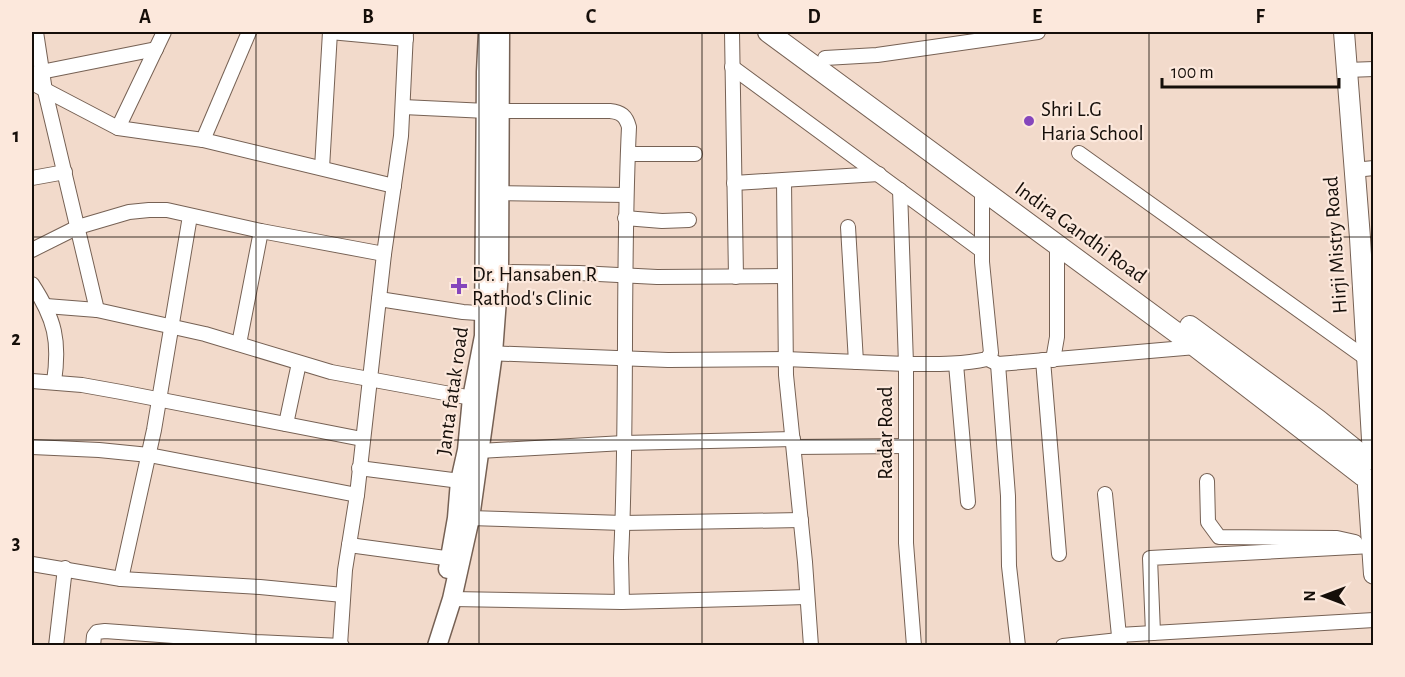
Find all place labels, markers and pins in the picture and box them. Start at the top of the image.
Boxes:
place label: Shri L.G Haria School [1041,99,1144,144]
marker: Shri L.G Haria School [1022,114,1036,128]
place label: Dr. Hansaben R Rathod's Clinic [472,264,597,309]
marker: Dr. Hansaben R Rathod's Clinic [450,277,468,295]

